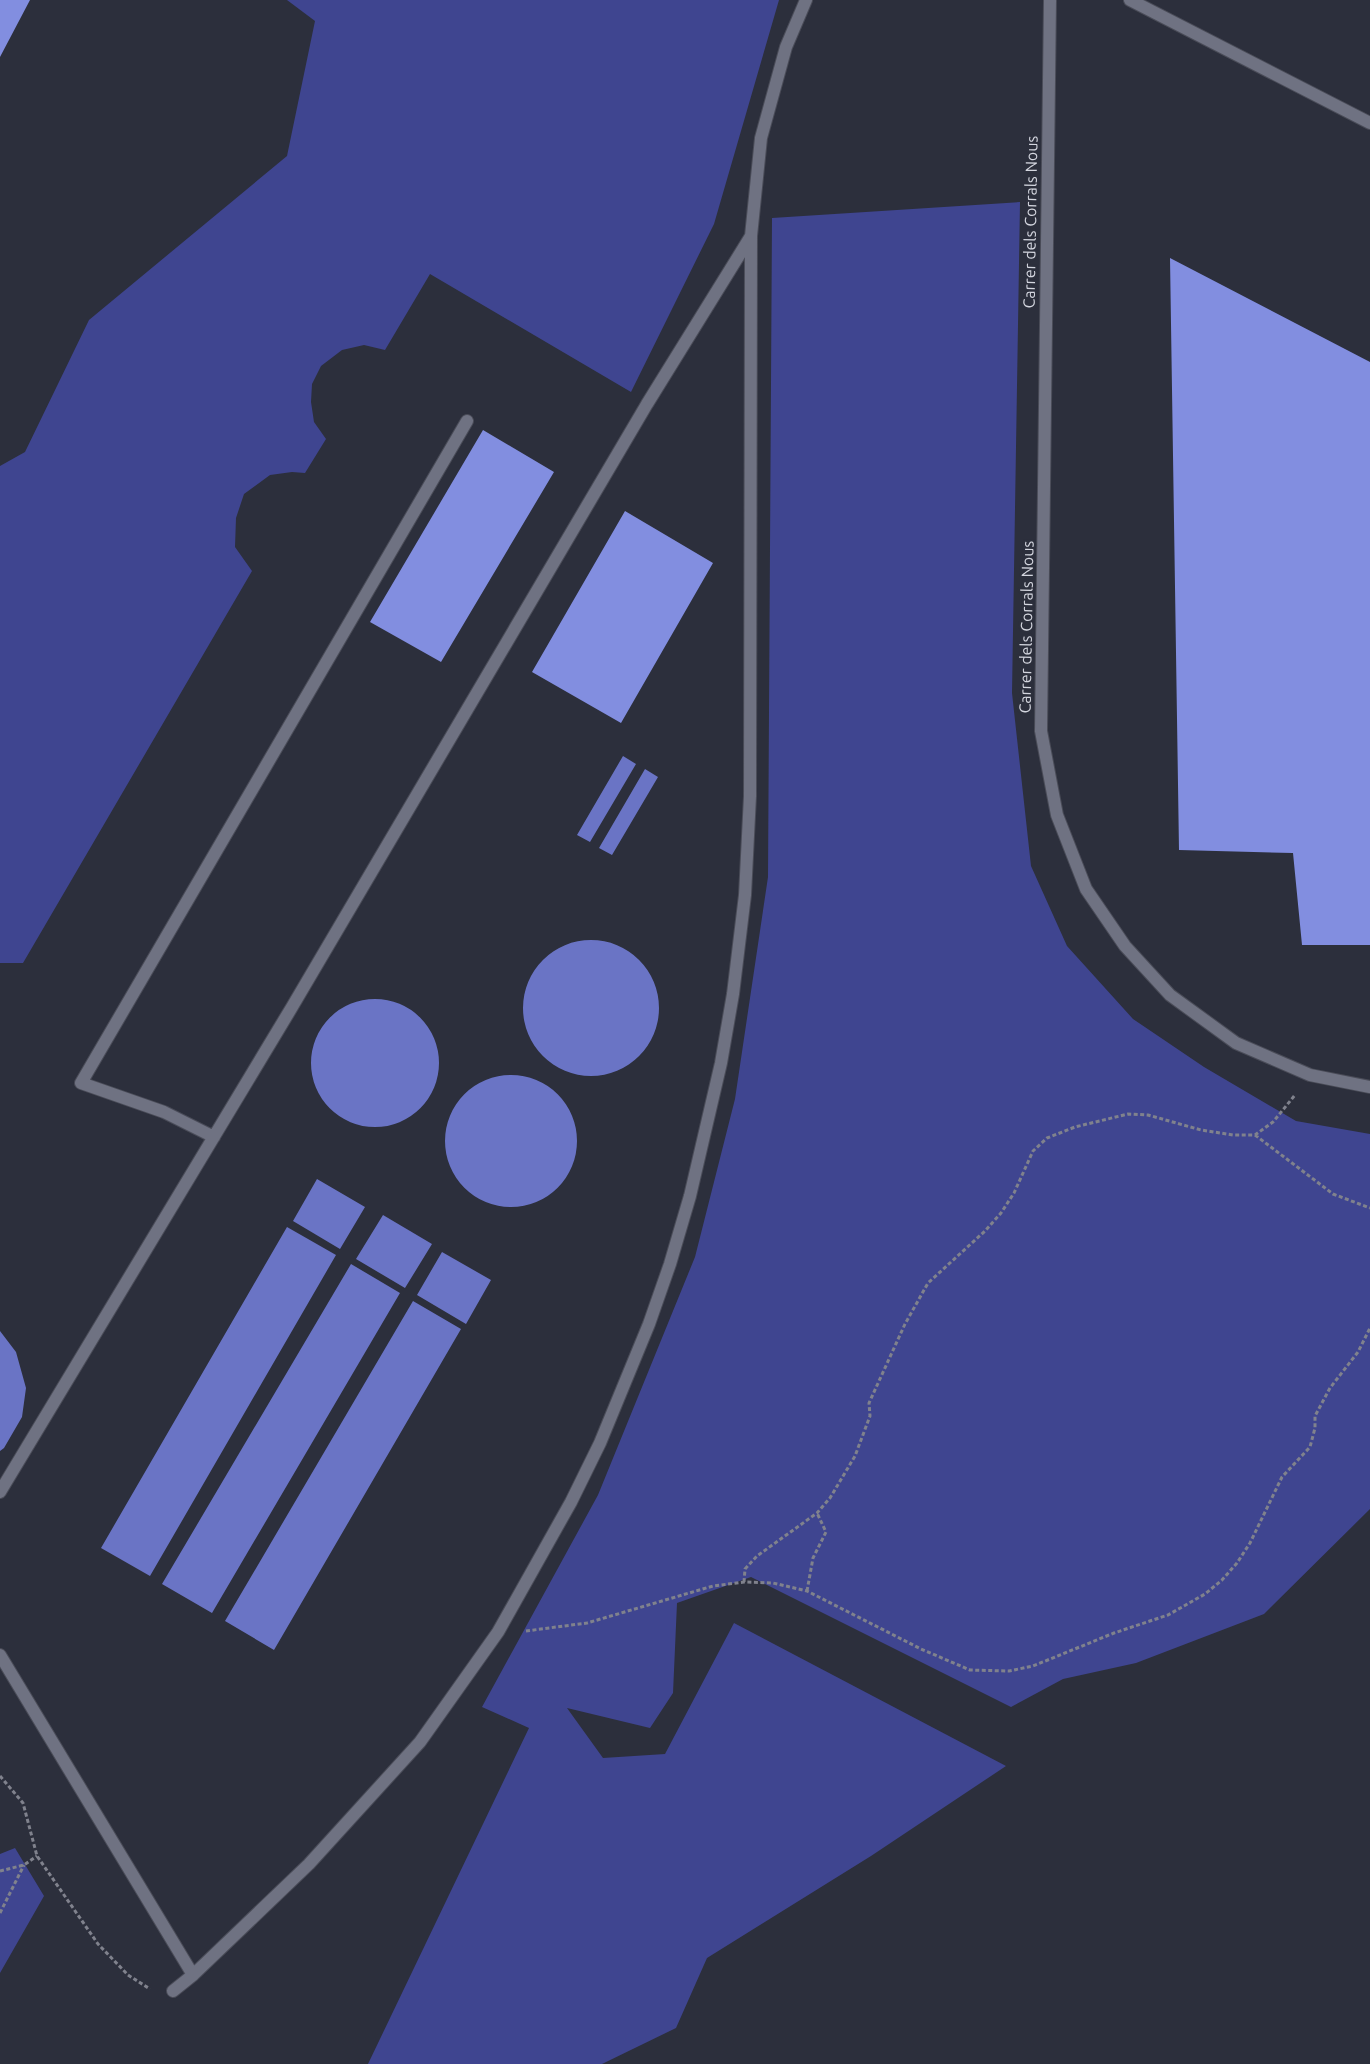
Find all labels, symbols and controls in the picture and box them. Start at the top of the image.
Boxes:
street label: Carrer dels Corrals Nous [1019,135,1041,309]
street label: Carrer dels Corrals Nous [1015,540,1037,714]

